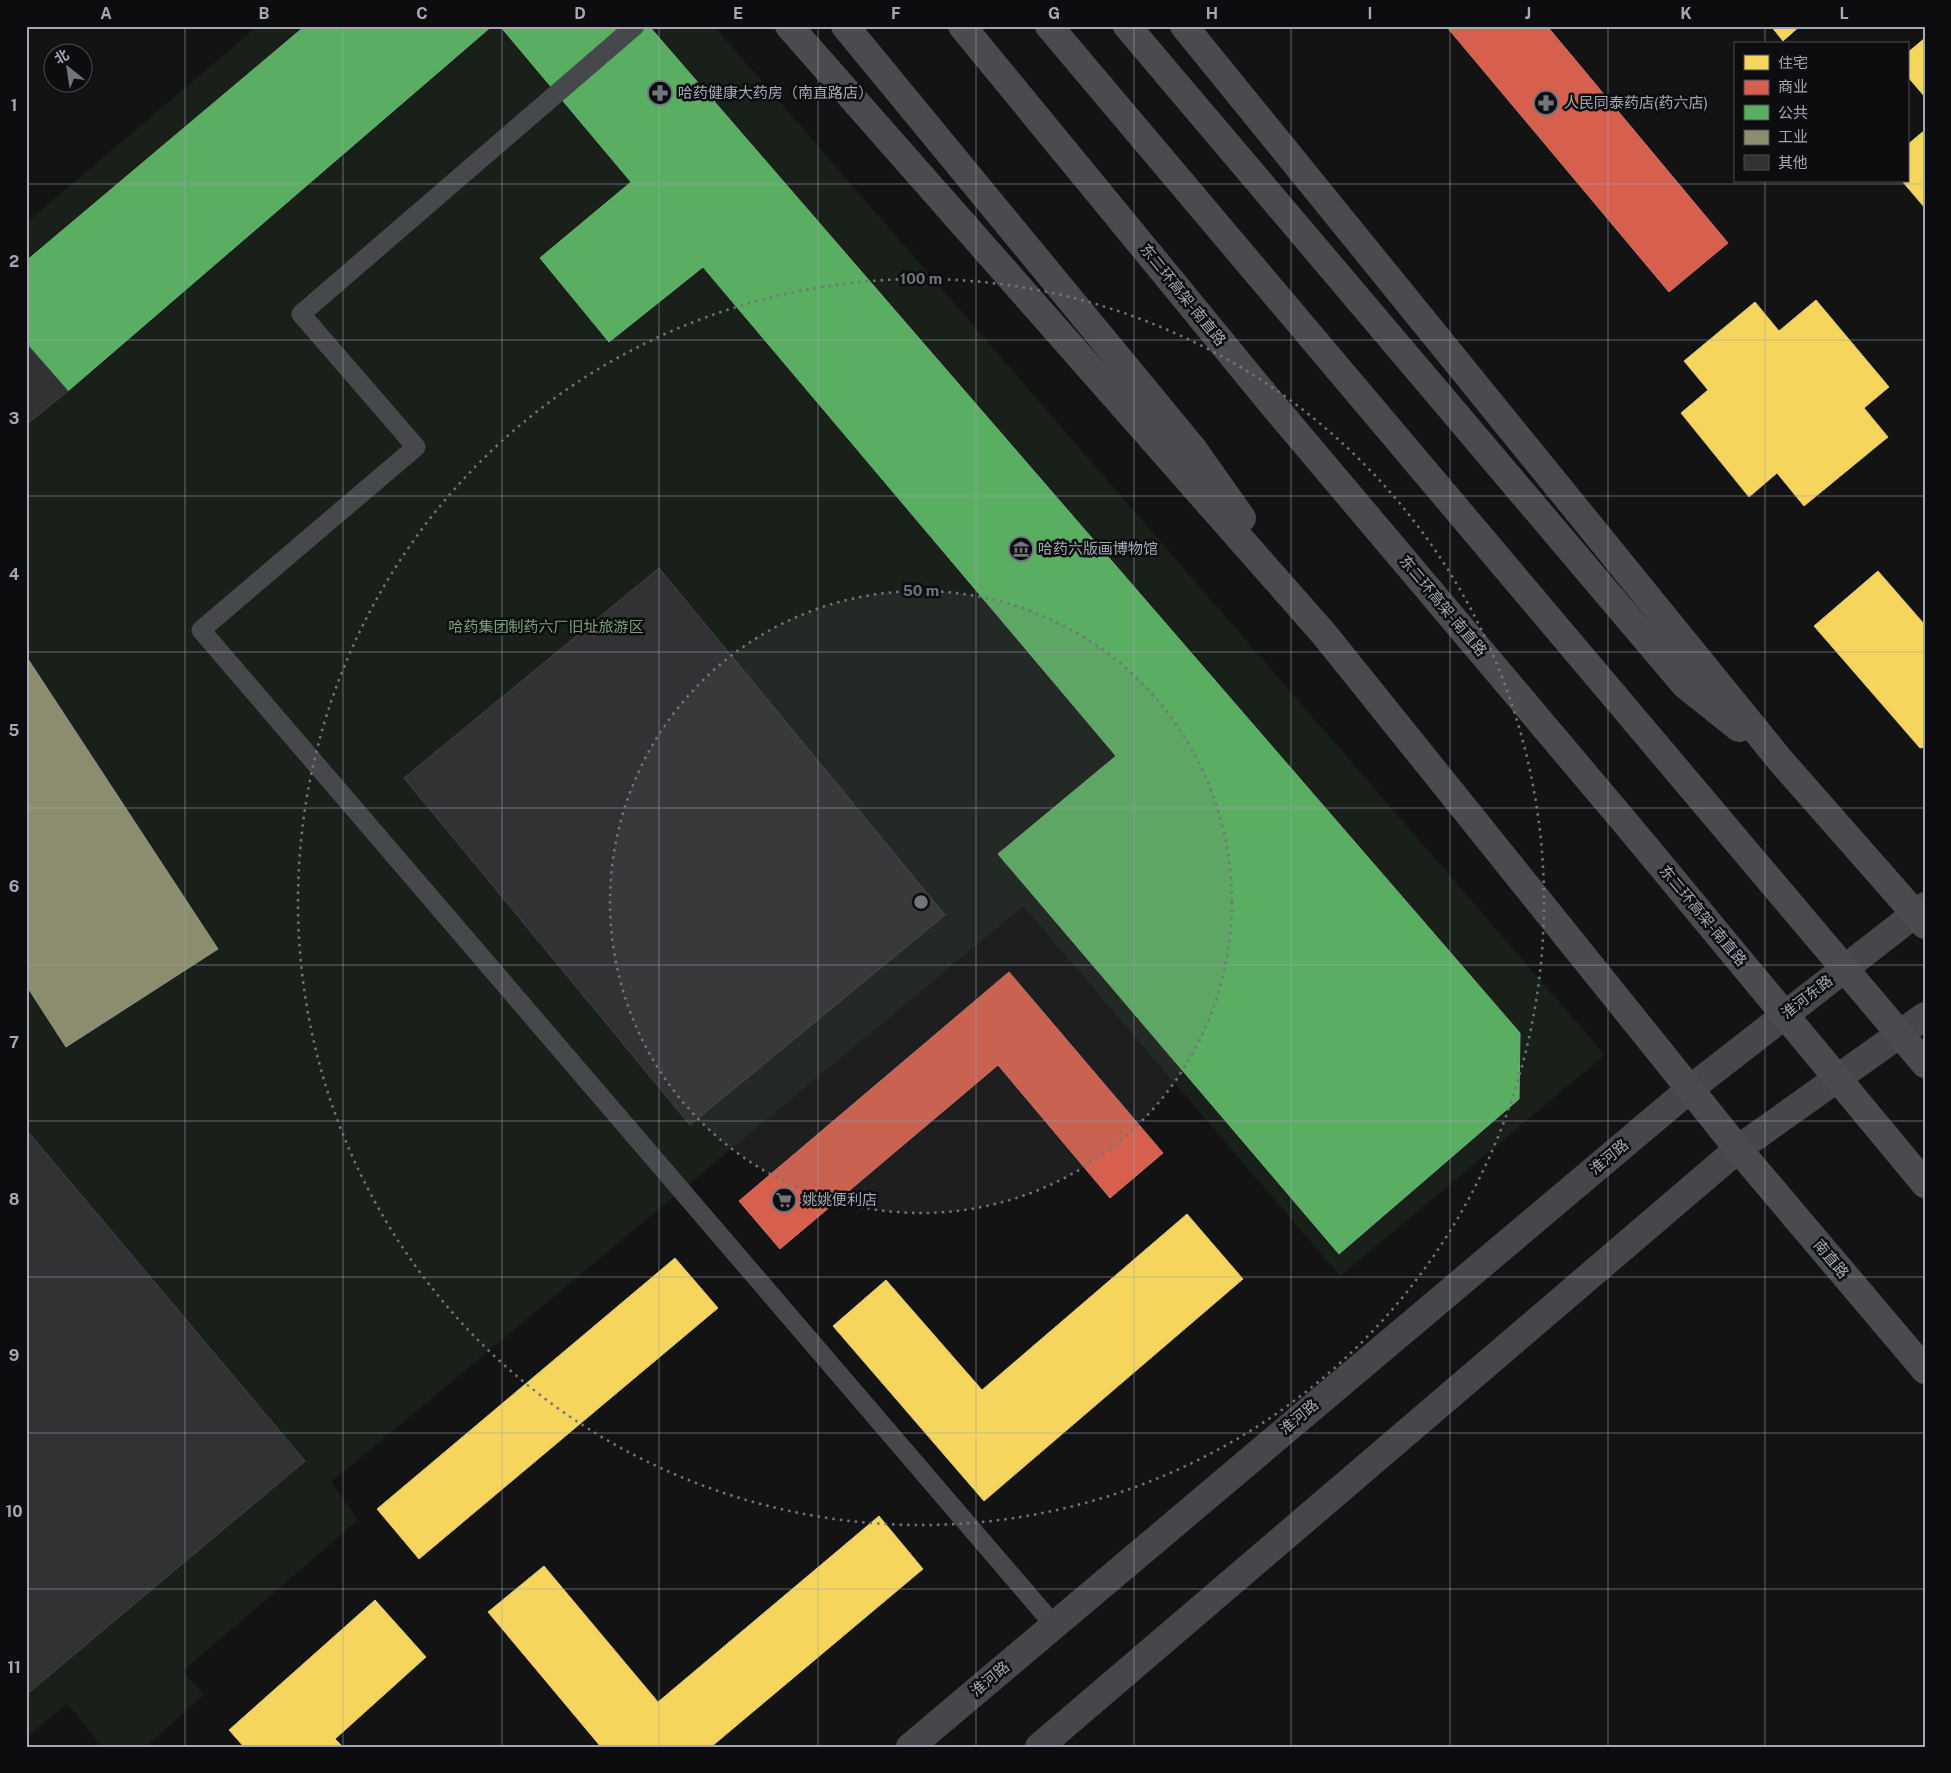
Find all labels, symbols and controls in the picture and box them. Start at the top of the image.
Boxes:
text: A [100,4,112,23]
text: B [259,4,270,23]
text: C [416,4,428,23]
text: D [574,4,586,23]
text: E [733,4,743,23]
text: F [891,4,901,23]
text: G [1048,4,1060,23]
text: H [1206,4,1218,23]
text: I [1368,4,1372,23]
text: J [1525,4,1531,23]
text: K [1680,4,1692,23]
text: L [1839,4,1849,23]
north arrow [42,42,92,92]
legend [1734,42,1908,182]
text: 北 [51,46,72,67]
text: 住宅 [1778,54,1808,71]
text: 商业 [1778,78,1808,95]
pharmacy icon: 哈药健康大药房（南直路店） [647,80,673,106]
place label: 哈药健康大药房（南直路店） [678,84,873,101]
pharmacy icon: 人民同泰药店(药六店) [1533,90,1559,116]
place label: 人民同泰药店(药六店) [1564,94,1708,111]
text: 1 [11,96,17,115]
text: 公共 [1778,104,1808,121]
text: 工业 [1778,128,1808,145]
text: 其他 [1778,154,1808,171]
street label: 东二环高架-南直路 [1137,241,1230,349]
text: 2 [9,252,19,271]
text: 100 m [900,270,942,287]
text: 3 [9,409,19,428]
museum icon: 哈药六版画博物馆 [1008,536,1034,562]
place label: 哈药六版画博物馆 [1038,540,1158,557]
street label: 东二环高架-南直路 [1396,552,1490,659]
text: 4 [9,565,20,584]
text: 50 m [903,582,939,599]
park label: 哈药集团制药六厂旧址旅游区 [448,618,644,635]
text: 5 [9,721,20,740]
street label: 东二环高架-南直路 [1656,862,1750,969]
text: 6 [9,877,19,896]
centre of rings [912,893,930,911]
street label: 淮河东路 [1778,971,1836,1022]
text: 7 [9,1033,19,1052]
street label: 淮河路 [1586,1136,1631,1178]
supermarket icon: 姚姚便利店 [771,1187,797,1213]
text: 8 [9,1190,20,1209]
place label: 姚姚便利店 [802,1191,877,1208]
street label: 南直路 [1810,1236,1852,1281]
text: 9 [9,1346,19,1365]
street label: 淮河路 [1276,1396,1321,1438]
text: 10 [5,1502,23,1521]
text: 11 [7,1658,21,1677]
street label: 淮河路 [967,1658,1012,1700]

